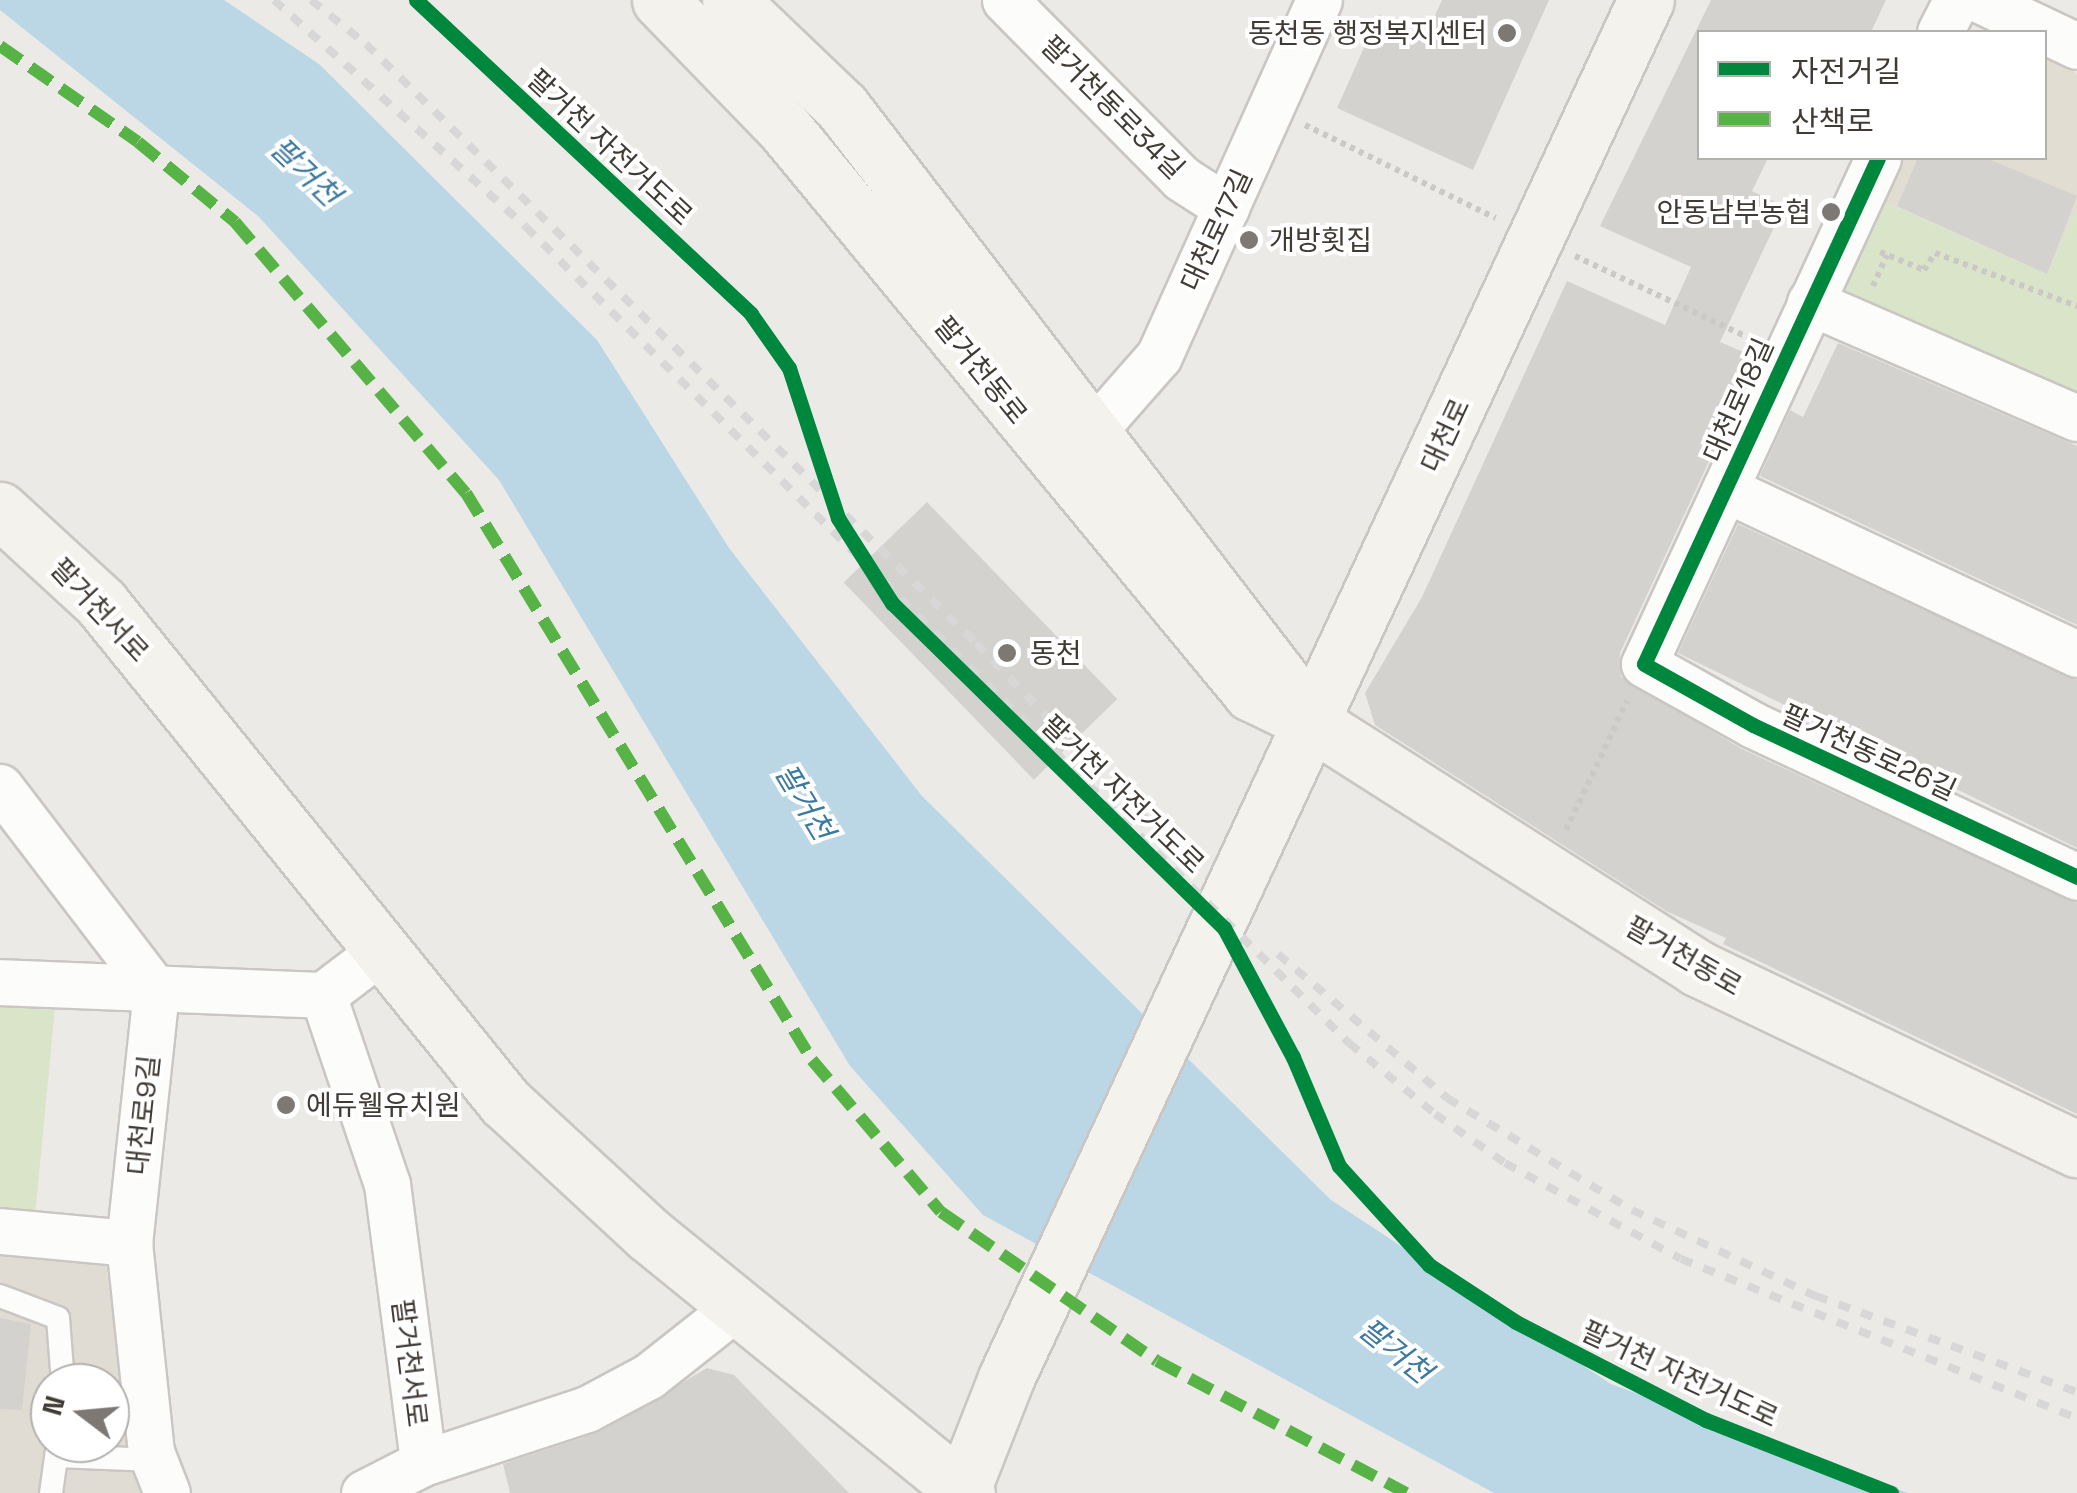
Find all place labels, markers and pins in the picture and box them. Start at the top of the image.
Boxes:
place label: 동천동 행정복지센터 [1248,16,1487,50]
marker: 동천동 행정복지센터 [1496,22,1518,44]
place label: 안동남부농협 [1656,195,1811,229]
marker: 안동남부농협 [1820,201,1842,223]
place label: 개방횟집 [1269,223,1372,257]
marker: 개방횟집 [1238,229,1260,251]
place label: 동천 [1030,636,1082,670]
marker: 동천 [994,640,1020,666]
place label: 에듀웰유치원 [306,1088,461,1122]
marker: 에듀웰유치원 [275,1094,297,1116]

